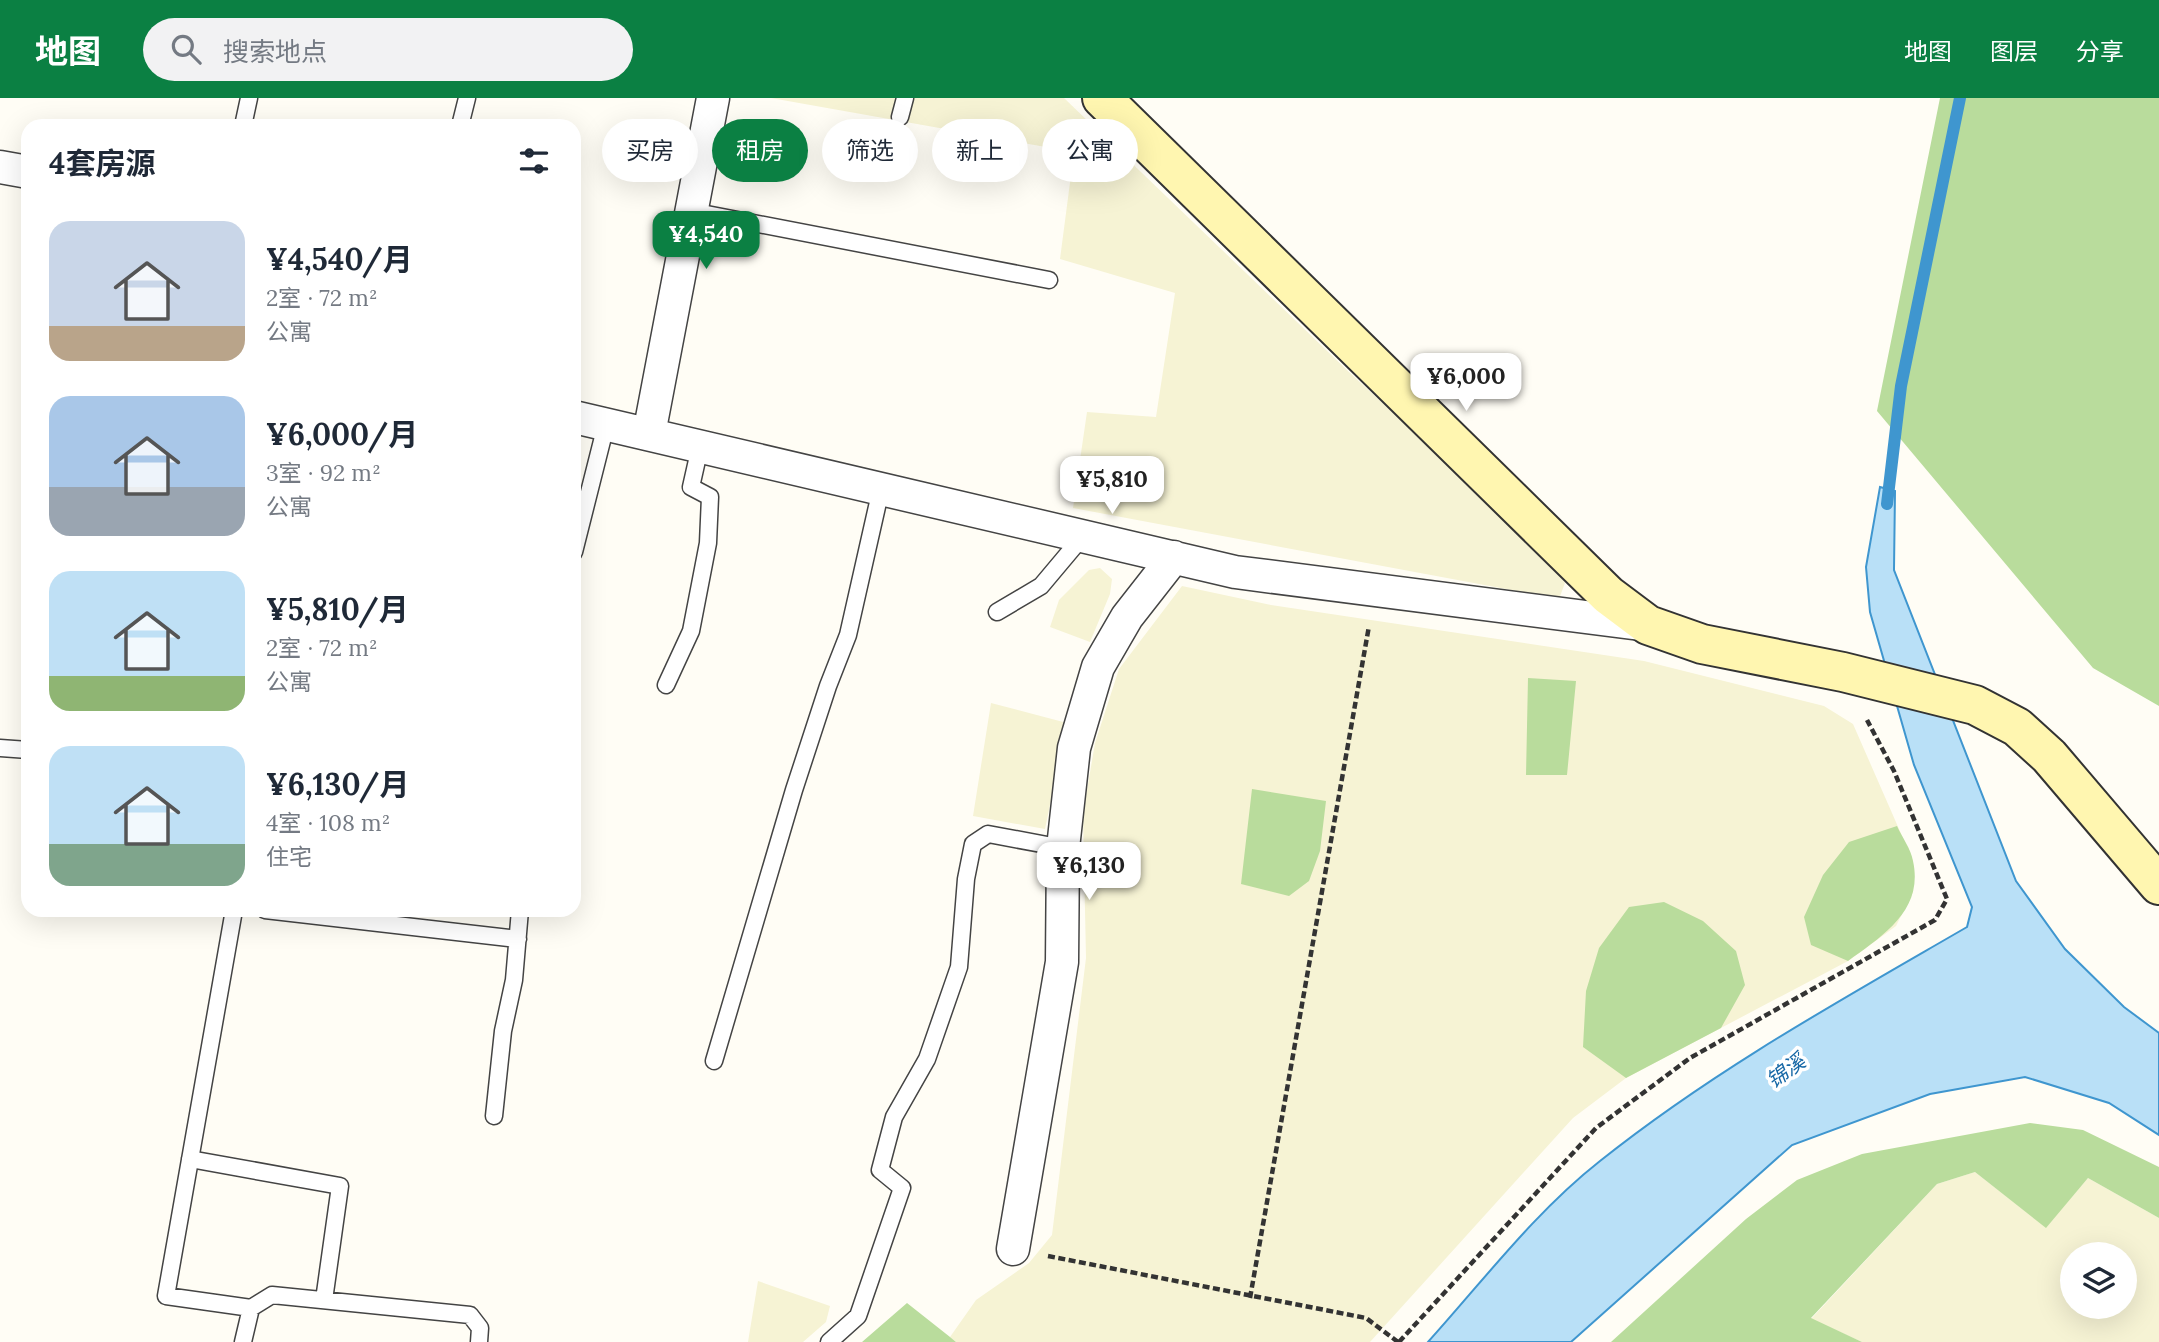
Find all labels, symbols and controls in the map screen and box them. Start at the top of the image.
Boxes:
search box [143,18,633,81]
text: 地图 [35,30,101,72]
icon: search [167,30,205,68]
text: 搜索地点 [223,35,327,68]
text: 地图 [1904,36,1952,67]
text: 图层 [1990,36,2038,67]
text: 分享 [2076,36,2124,67]
chip: 买房 [602,119,698,182]
chip: 租房 [712,119,808,182]
chip: 筛选 [822,119,918,182]
chip: 新上 [932,119,1028,182]
chip: 公寓 [1042,119,1138,182]
icon: filters [515,142,553,180]
text: 4套房源 [49,144,155,182]
pin: ¥4,540 [649,212,763,271]
text: ¥4,540 [669,219,743,248]
text: ¥4,540/月 [266,240,413,278]
icon: home [105,249,189,333]
text: 2室 · 72 m² [266,283,378,312]
text: 公寓 [266,317,312,346]
pin: ¥6,000 [1409,354,1523,413]
text: ¥6,000 [1426,361,1506,390]
text: ¥6,000/月 [266,415,418,453]
icon: home [105,424,189,508]
pin: ¥5,810 [1055,456,1169,516]
text: 3室 · 92 m² [266,458,381,487]
text: ¥5,810 [1076,464,1148,493]
text: 公寓 [266,492,312,521]
text: ¥5,810/月 [266,590,409,628]
icon: home [105,599,189,683]
text: 2室 · 72 m² [266,633,378,662]
text: 公寓 [266,667,312,696]
text: ¥6,130/月 [266,765,410,803]
icon: home [105,774,189,858]
text: 4室 · 108 m² [266,808,390,837]
text: 住宅 [266,842,312,871]
pin: ¥6,130 [1032,842,1146,902]
text: ¥6,130 [1053,850,1125,879]
water label: 锦溪 [1761,1046,1812,1094]
map controls [2060,1242,2137,1319]
button: layers [2060,1242,2137,1319]

